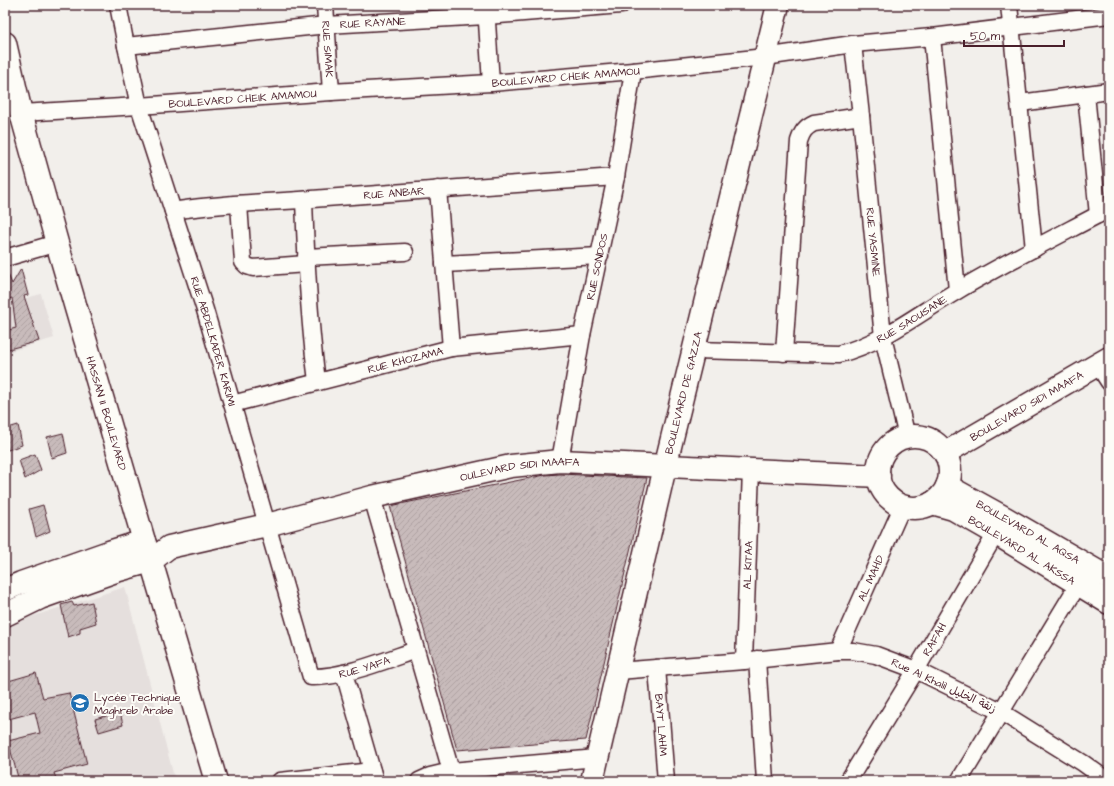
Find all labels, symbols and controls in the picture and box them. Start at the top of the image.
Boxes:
street label: RUE RAYANE [339,14,407,32]
street label: RUE SIMAK [318,20,337,78]
scale bar [964,22,1064,48]
text: 50 m [970,28,1001,45]
street label: BOULEVARD CHEIK AMAMOU [491,63,641,91]
street label: BOULEVARD CHEIK AMAMOU [168,86,317,112]
street label: RUE ANBAR [363,183,426,203]
street label: RUE YASMINE [862,207,884,278]
street label: RUE SONDOS [583,232,612,301]
street label: RUE ABDELKADER KARIMI [187,275,240,408]
street label: RUE SAOUSANE [874,292,950,347]
street label: BOULEVARD DE GAZZA [661,330,706,456]
street label: RUE KHOZAMA [366,343,445,377]
street label: HASSAN II BOULEVARD [82,354,130,472]
street label: BOULEVARD SIDI MAAFA [967,368,1086,445]
street label: OULEVARD SIDI MAAFA [459,454,580,485]
street label: BOULEVARD AL AQSA [973,497,1082,568]
street label: BOULEVARD AL AKSSA [965,512,1078,589]
street label: AL KITAA [740,541,756,590]
street label: AL MAHD [854,553,888,604]
street label: RAFAH [919,620,950,659]
street label: RUE YAFA [337,653,392,682]
street label: Rue Al Khalil زنقة الخليل [889,655,999,716]
place label: Lycée Technique Maghreb Arabe [94,690,181,719]
school or university icon: Lycée Technique Maghreb Arabe [69,692,91,714]
street label: BAYT LAHM [651,693,671,757]

